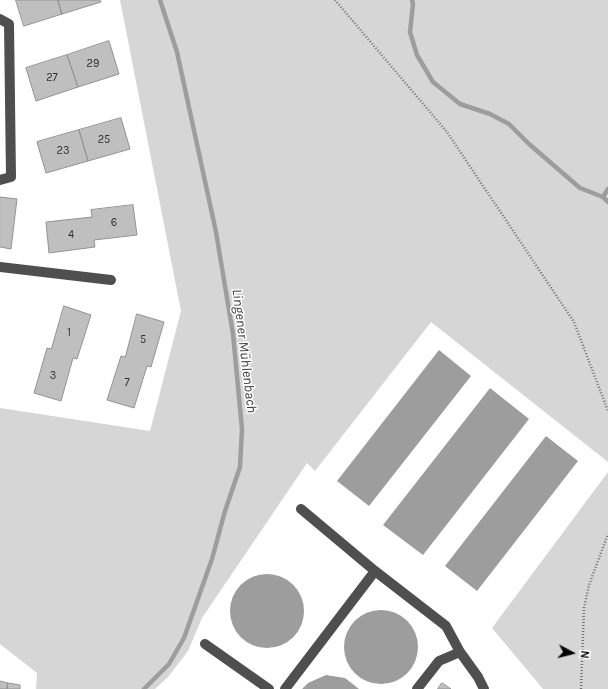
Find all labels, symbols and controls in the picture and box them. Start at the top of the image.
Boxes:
house number: 29 [87,57,99,71]
house number: 27 [46,71,58,85]
house number: 25 [98,133,110,147]
house number: 23 [57,144,69,158]
house number: 6 [111,216,117,230]
house number: 4 [68,228,74,242]
water label: Lingener Mühlenbach [228,288,260,414]
house number: 1 [67,326,71,340]
house number: 5 [140,333,146,347]
house number: 3 [50,369,56,383]
house number: 7 [124,376,130,390]
north arrow [552,633,592,673]
text: N [577,650,591,659]

